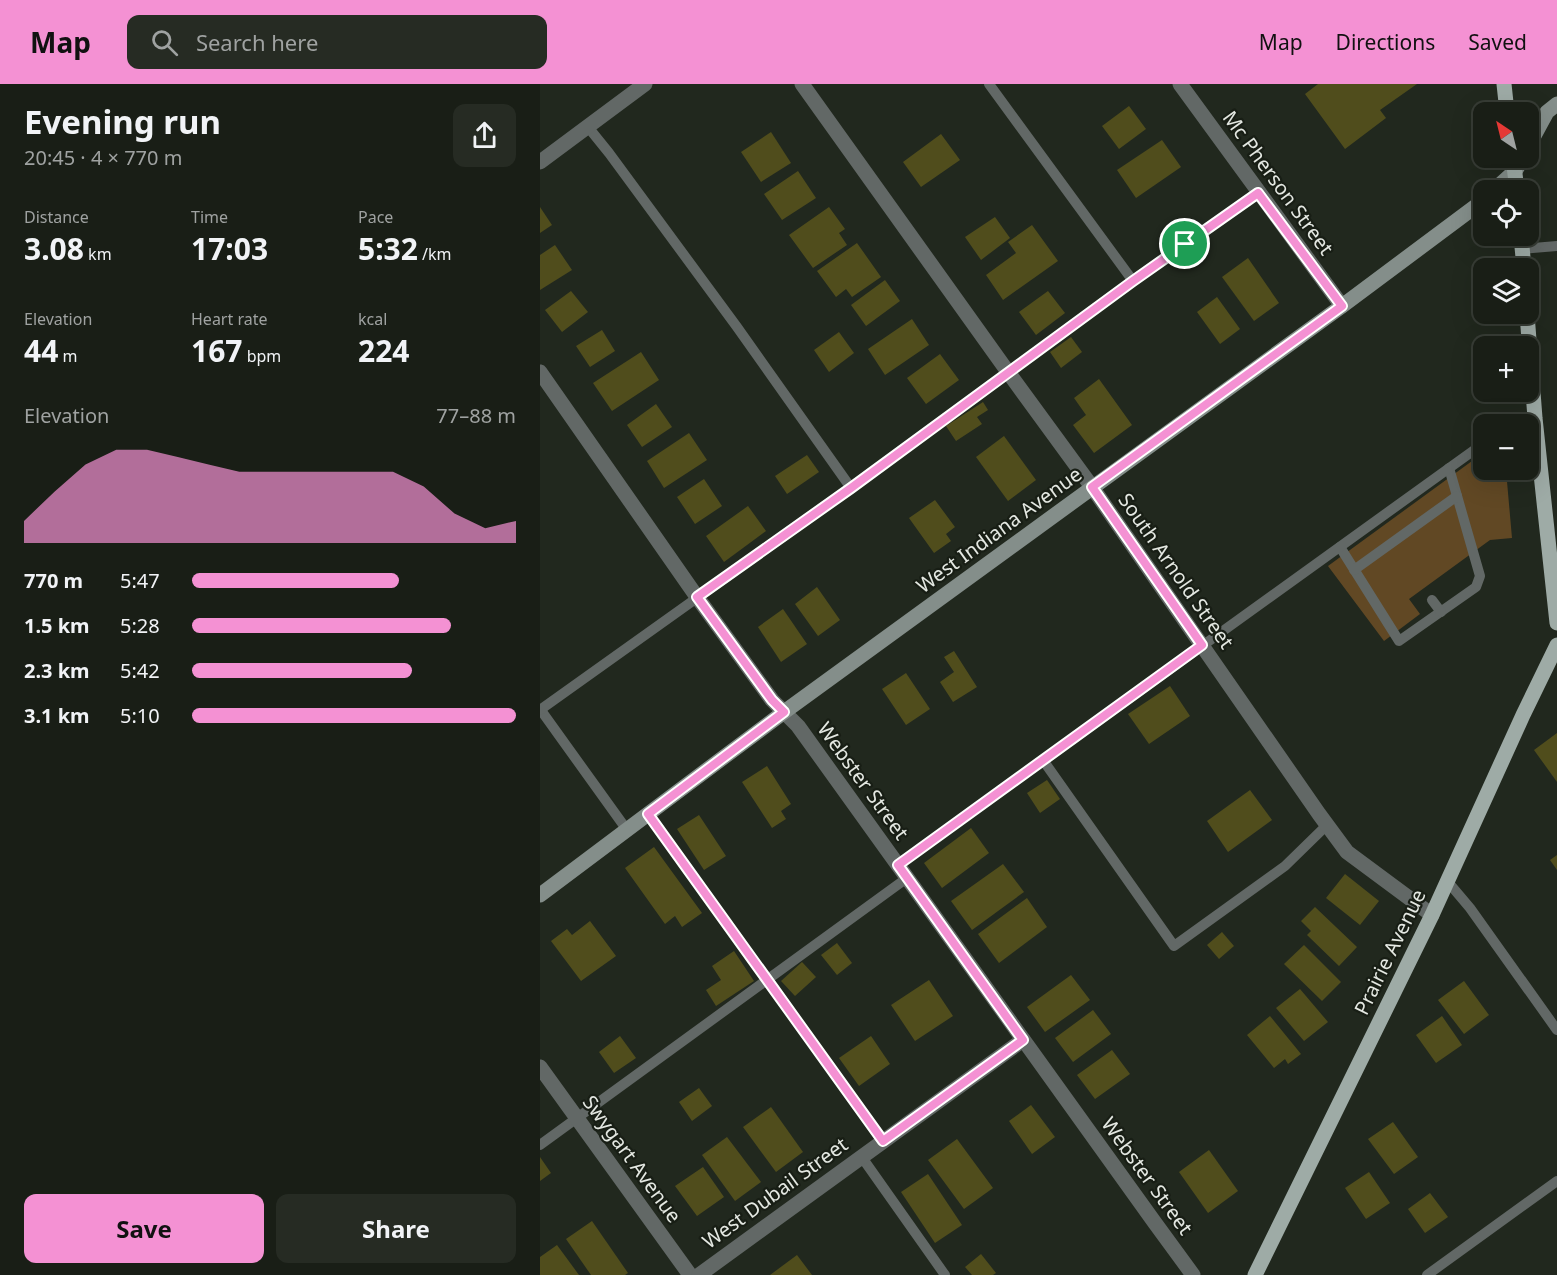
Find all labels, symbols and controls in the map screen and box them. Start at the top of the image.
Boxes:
search box [127,15,547,69]
text: Map [30,23,91,61]
icon: search [148,26,181,59]
text: Search here [196,27,318,57]
text: Map [1259,28,1303,56]
text: Directions [1336,28,1435,56]
text: Saved [1468,28,1527,56]
text: Evening run [24,99,221,144]
north arrow [1473,102,1539,168]
map controls [1473,102,1539,480]
button: share [453,104,516,167]
street label: Mc Pherson Street [1217,105,1340,260]
text: 20:45 · 4 × 770 m [24,144,182,171]
button: locate [1473,180,1539,246]
text: Distance [24,206,89,228]
text: Time [191,206,228,228]
text: Pace [358,206,393,228]
pin [1159,218,1210,269]
icon: arrive [1168,227,1201,260]
text: 3.08 [24,228,84,269]
text: 17:03 [191,228,268,269]
text: 5:32 [358,228,418,269]
text: km [84,243,112,265]
text: /km [418,243,452,265]
button: layers [1473,258,1539,324]
text: Elevation [24,308,92,330]
text: Heart rate [191,308,267,330]
text: kcal [358,308,387,330]
text: 44 [24,330,58,371]
text: 167 [191,330,242,371]
text: 224 [358,330,409,371]
button: + [1473,336,1539,402]
text: m [58,345,77,367]
text: bpm [242,345,281,367]
text: Elevation [24,402,109,429]
text: 77–88 m [436,402,516,429]
button: − [1473,414,1539,480]
street label: West Indiana Avenue [911,460,1087,599]
street label: South Arnold Street [1113,488,1240,654]
text: 770 m [24,567,83,594]
text: 5:47 [120,567,160,594]
text: 1.5 km [24,612,90,639]
text: 5:28 [120,612,160,639]
text: 2.3 km [24,657,90,684]
text: 5:42 [120,657,160,684]
text: 3.1 km [24,702,90,729]
text: 5:10 [120,702,160,729]
street label: Webster Street [812,716,915,845]
street label: Prairie Avenue [1348,885,1432,1019]
street label: Swygart Avenue [577,1090,688,1228]
street label: Webster Street [1096,1111,1199,1240]
street label: West Dubail Street [697,1131,853,1254]
button: Save [24,1194,264,1263]
button: Share [276,1194,516,1263]

